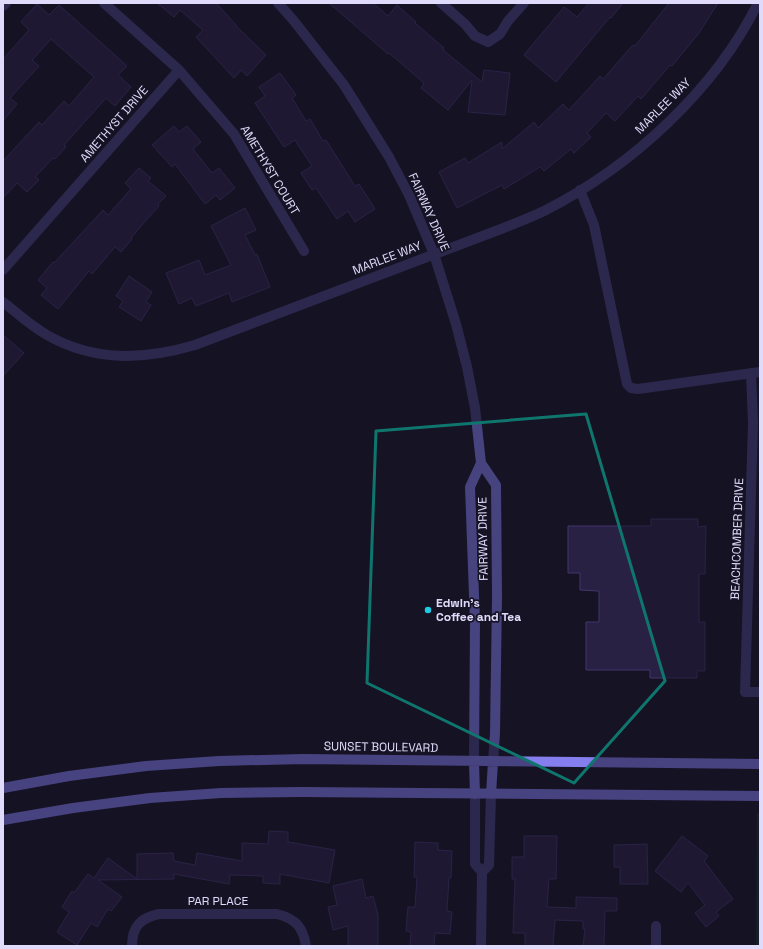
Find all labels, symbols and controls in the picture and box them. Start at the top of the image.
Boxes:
street label: MARLEE WAY [632,74,695,137]
street label: AMETHYST DRIVE [76,82,152,166]
street label: AMETHYST COURT [237,122,303,218]
street label: FAIRWAY DRIVE [405,170,453,254]
street label: MARLEE WAY [350,237,424,279]
street label: BEACHCOMBER DRIVE [727,478,747,600]
street label: FAIRWAY DRIVE [474,497,492,581]
place label: Edwin's Coffee and Tea [436,595,521,625]
marker: Edwin's Coffee and Tea [423,605,433,615]
street label: SUNSET BOULEVARD [324,738,438,756]
street label: PAR PLACE [188,893,248,909]

